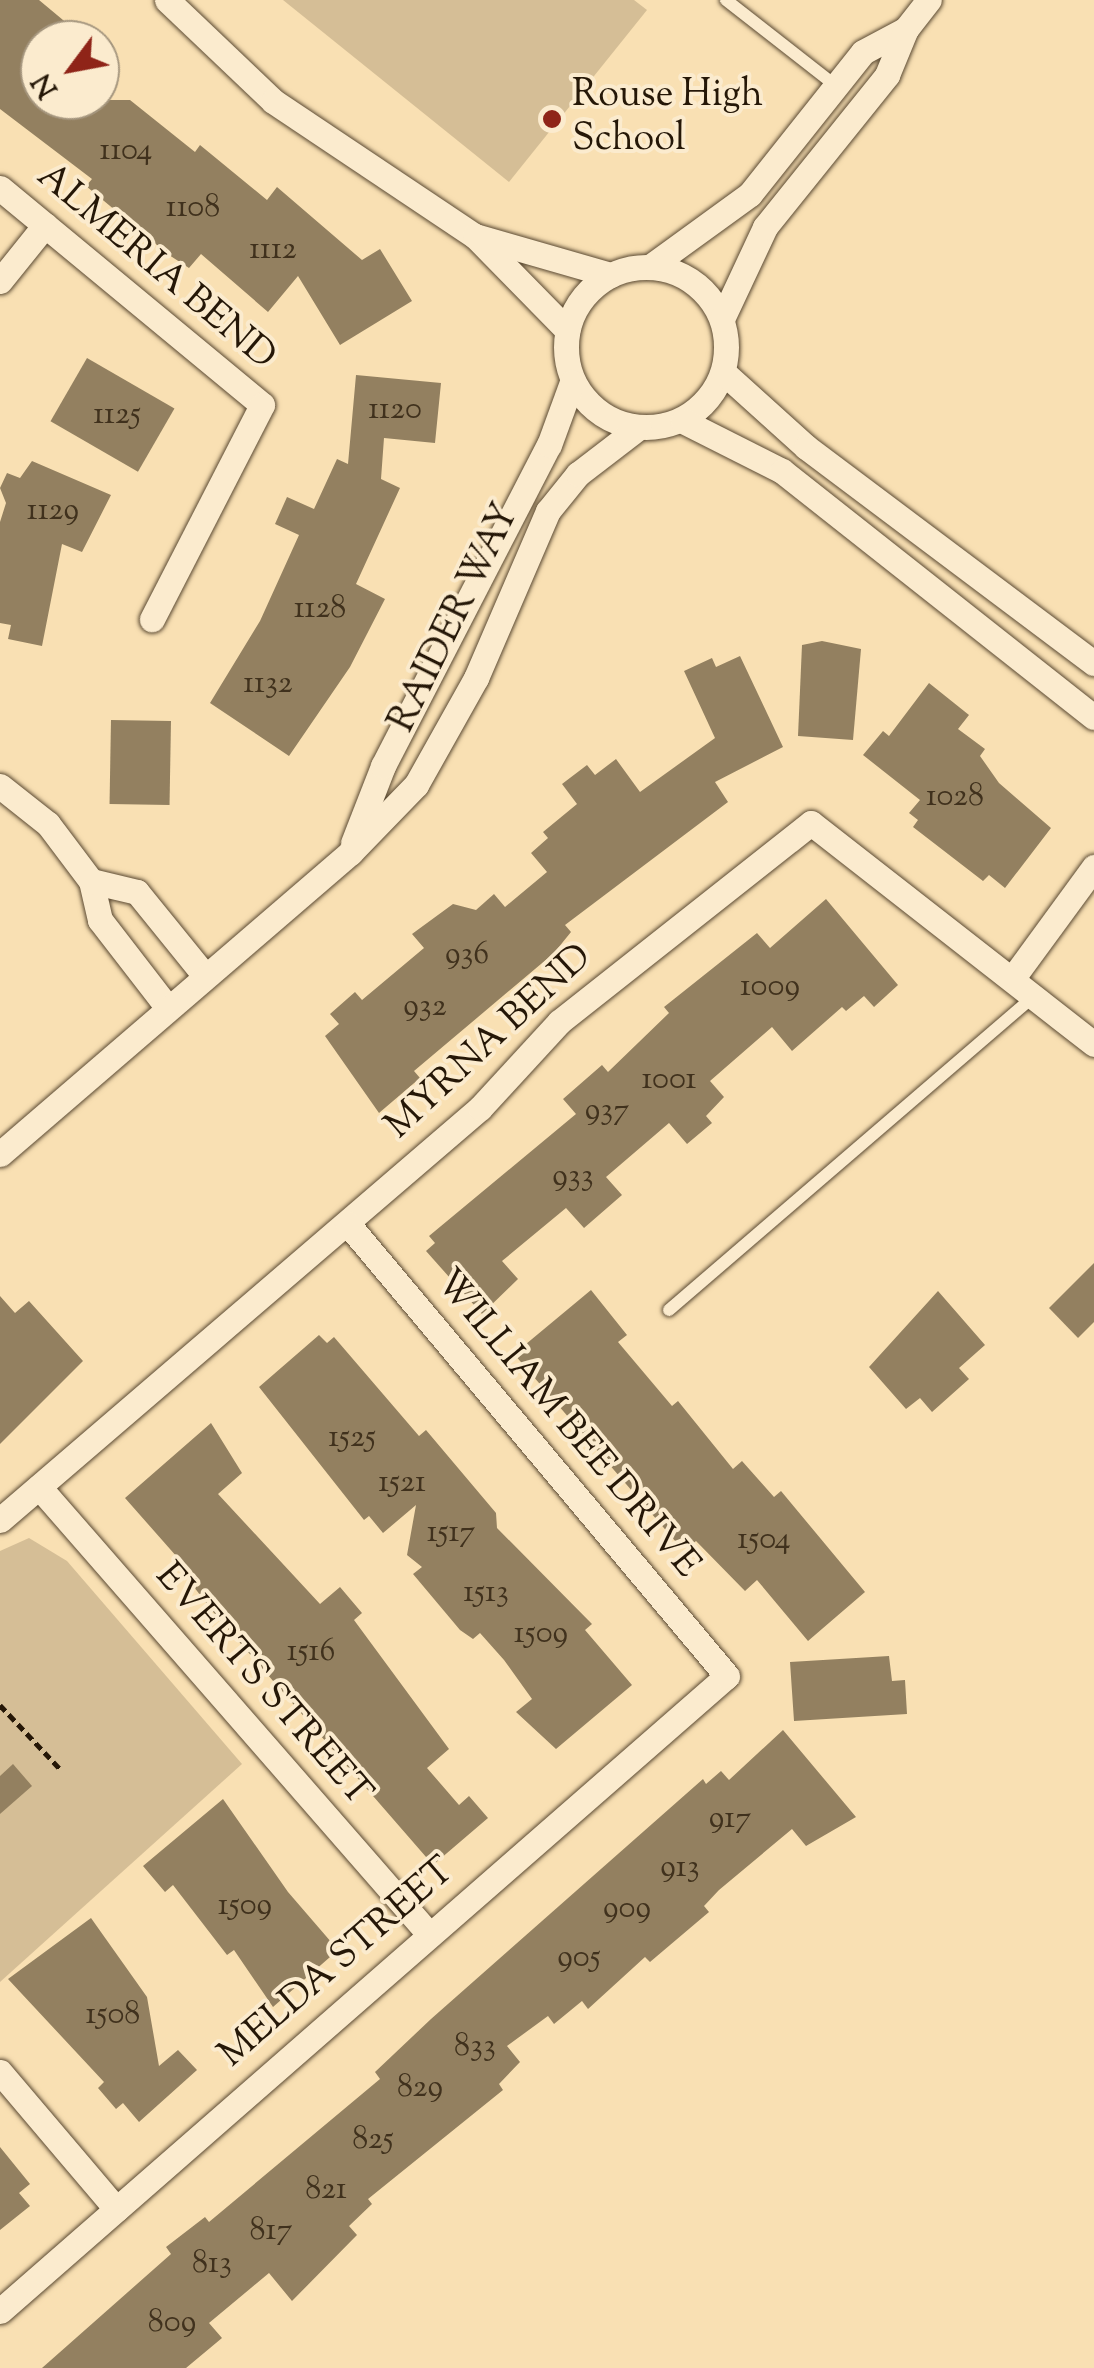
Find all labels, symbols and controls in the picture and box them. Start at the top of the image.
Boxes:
north arrow [20,20,120,120]
text: N [23,65,69,105]
place label: Rouse High School [572,74,763,163]
marker: Rouse High School [541,108,563,130]
house number: 1104 [100,132,152,170]
street label: ALMERIA BEND [26,155,284,381]
house number: 1108 [166,189,220,227]
house number: 1112 [249,231,297,269]
house number: 1120 [368,391,422,429]
house number: 1125 [93,396,141,434]
house number: 1129 [27,492,79,530]
street label: RAIDER WAY [381,497,531,741]
house number: 1128 [294,590,346,628]
house number: 1132 [243,665,293,703]
house number: 1028 [926,778,984,816]
street label: MYRNA BEND [377,936,603,1150]
house number: 936 [445,936,489,974]
house number: 1009 [740,968,800,1006]
house number: 932 [403,988,447,1026]
house number: 1001 [642,1061,696,1099]
house number: 937 [585,1092,629,1130]
house number: 933 [552,1158,594,1196]
street label: WILLIAM BEE DRIVE [424,1262,708,1588]
house number: 1525 [328,1419,376,1457]
house number: 1521 [378,1464,426,1502]
house number: 1517 [427,1514,475,1552]
house number: 1504 [737,1521,791,1559]
street label: EVERTS STREET [144,1555,380,1817]
house number: 1513 [463,1574,509,1612]
house number: 1509 [514,1615,568,1653]
house number: 1516 [287,1633,335,1671]
house number: 917 [709,1800,751,1838]
street label: MELDA STREET [211,1849,465,2079]
house number: 913 [660,1849,700,1887]
house number: 1509 [218,1887,272,1925]
house number: 909 [603,1890,651,1928]
house number: 905 [557,1939,601,1977]
house number: 1508 [86,1996,140,2034]
house number: 833 [454,2028,496,2066]
house number: 829 [397,2069,443,2107]
house number: 825 [352,2121,394,2159]
house number: 821 [305,2171,347,2209]
house number: 817 [250,2212,292,2250]
house number: 813 [192,2245,232,2283]
house number: 809 [148,2304,196,2342]

